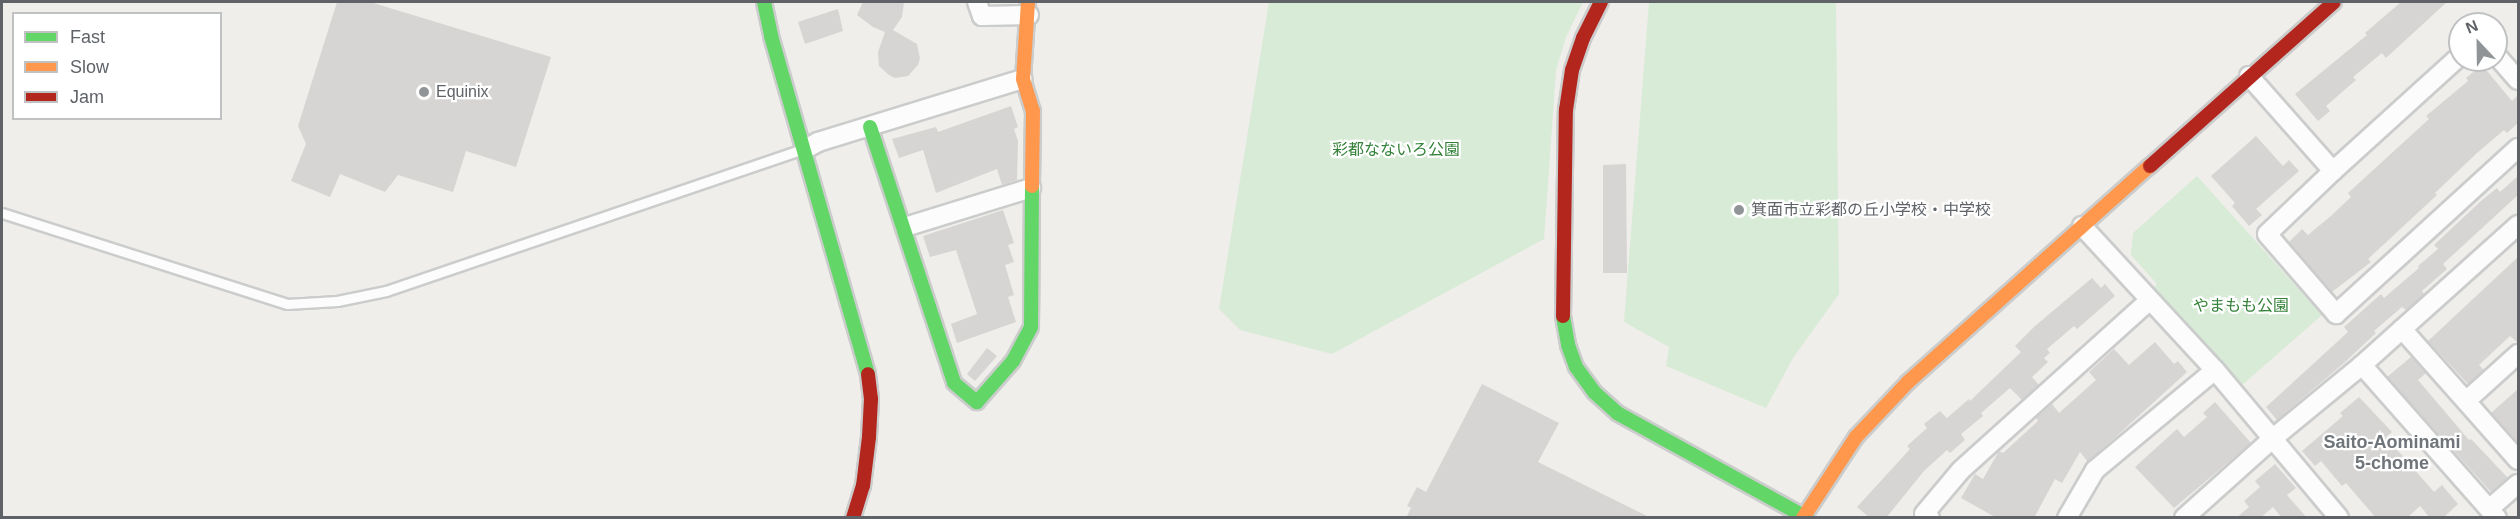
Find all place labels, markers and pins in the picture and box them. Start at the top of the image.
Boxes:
place label: Equinix [436,82,488,102]
marker: Equinix [417,85,431,99]
place label: 箕面市立彩都の丘小学校・中学校 [1751,200,1991,220]
marker: 箕面市立彩都の丘小学校・中学校 [1732,203,1746,217]

